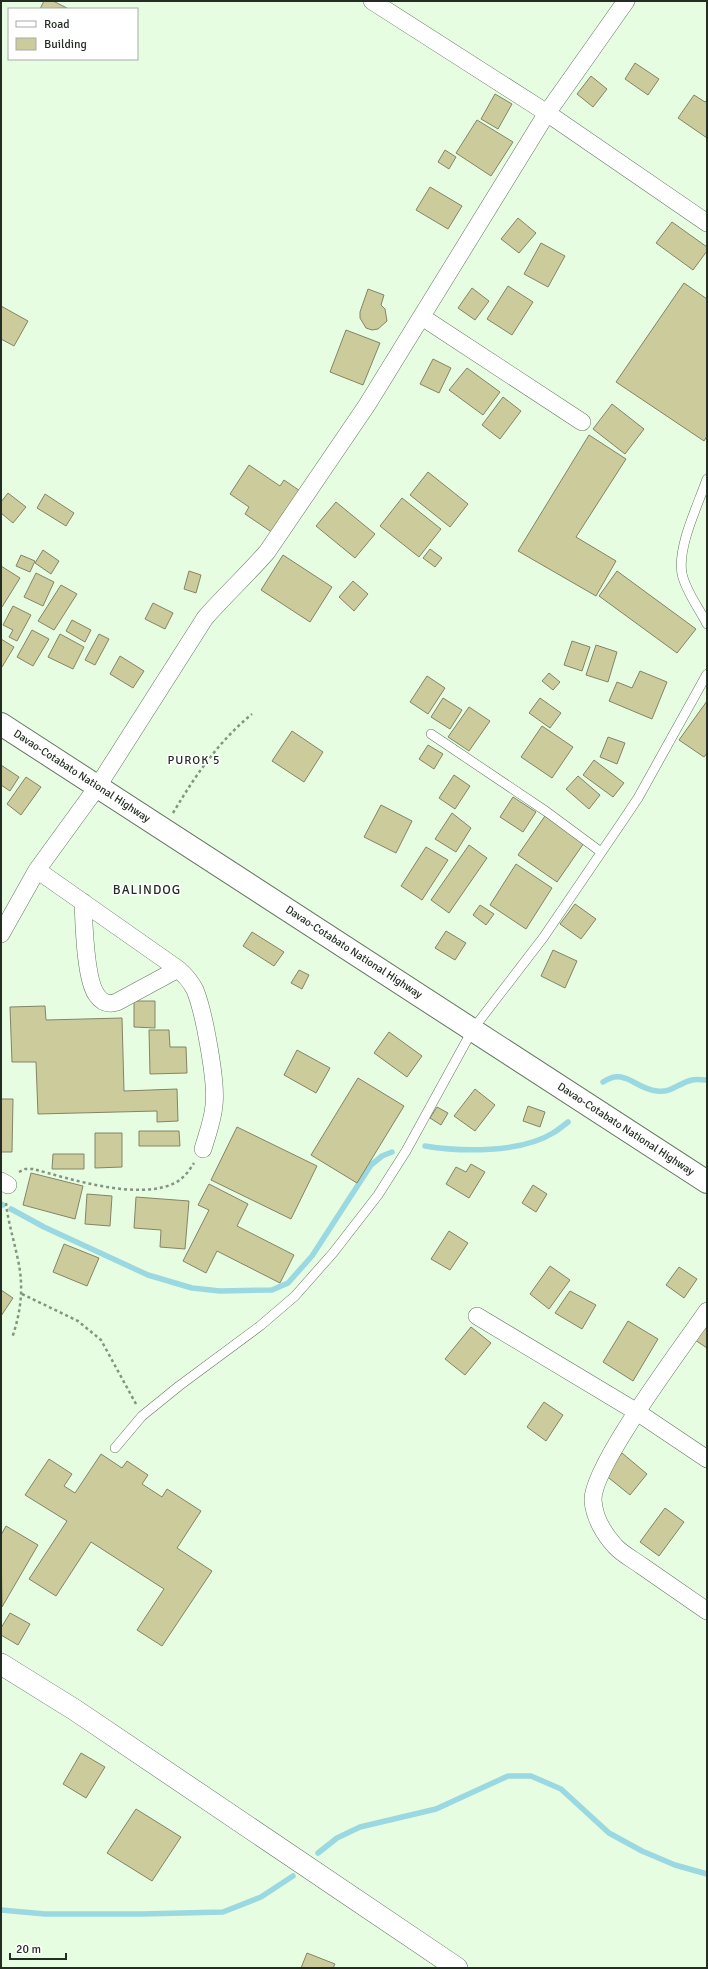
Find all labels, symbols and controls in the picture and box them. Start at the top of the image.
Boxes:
legend [8,8,138,60]
text: Road [44,17,70,32]
text: Building [44,37,87,52]
street label: Davao-Cotabato National Highway [11,727,154,826]
district label: PUROK 5 [167,753,221,768]
district label: BALINDOG [113,882,181,898]
street label: Davao-Cotabato National Highway [283,903,426,1002]
street label: Davao-Cotabato National Highway [555,1080,698,1179]
scale bar [10,1935,66,1961]
text: 20 m [16,1942,41,1957]

